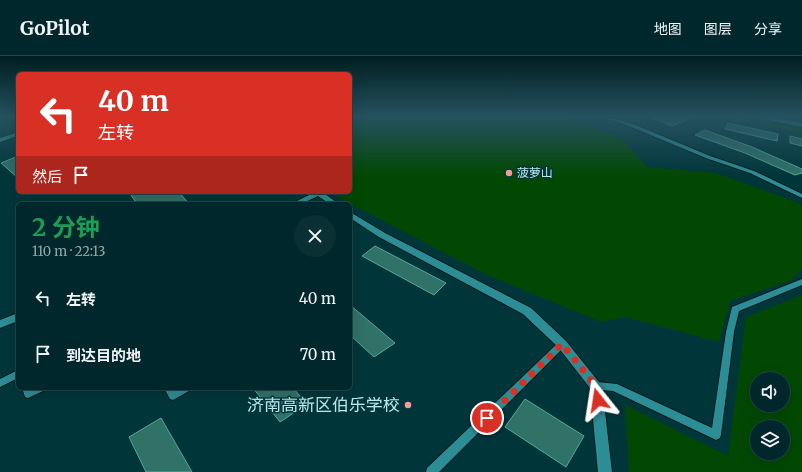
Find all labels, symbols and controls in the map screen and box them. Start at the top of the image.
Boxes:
text: GoPilot [20,16,89,40]
text: 地图 [654,20,682,38]
text: 图层 [704,20,732,38]
text: 分享 [754,20,782,38]
text: 40 m [98,83,169,119]
icon: left [32,88,84,140]
text: 左转 [98,121,134,144]
icon: arrive [70,164,92,186]
place label: 菠萝山 [517,165,553,180]
text: 然后 [32,167,62,186]
marker: 菠萝山 [504,168,514,178]
text: 2 分钟 [32,212,100,243]
button: close [294,215,336,257]
text: 110 m · 22:13 [32,243,105,260]
icon: left [32,287,54,309]
text: 40 m [299,289,336,308]
text: 左转 [66,290,96,309]
icon: arrive [32,343,54,365]
text: 70 m [300,345,336,364]
text: 到达目的地 [66,346,141,365]
map controls [750,372,790,460]
button: sound [750,372,790,412]
position arrow [577,379,619,421]
place label: 济南高新区伯乐学校 [247,394,400,416]
marker: 济南高新区伯乐学校 [403,400,413,410]
pin [470,401,504,435]
icon: arrive [476,407,498,429]
button: layers [750,420,790,460]

